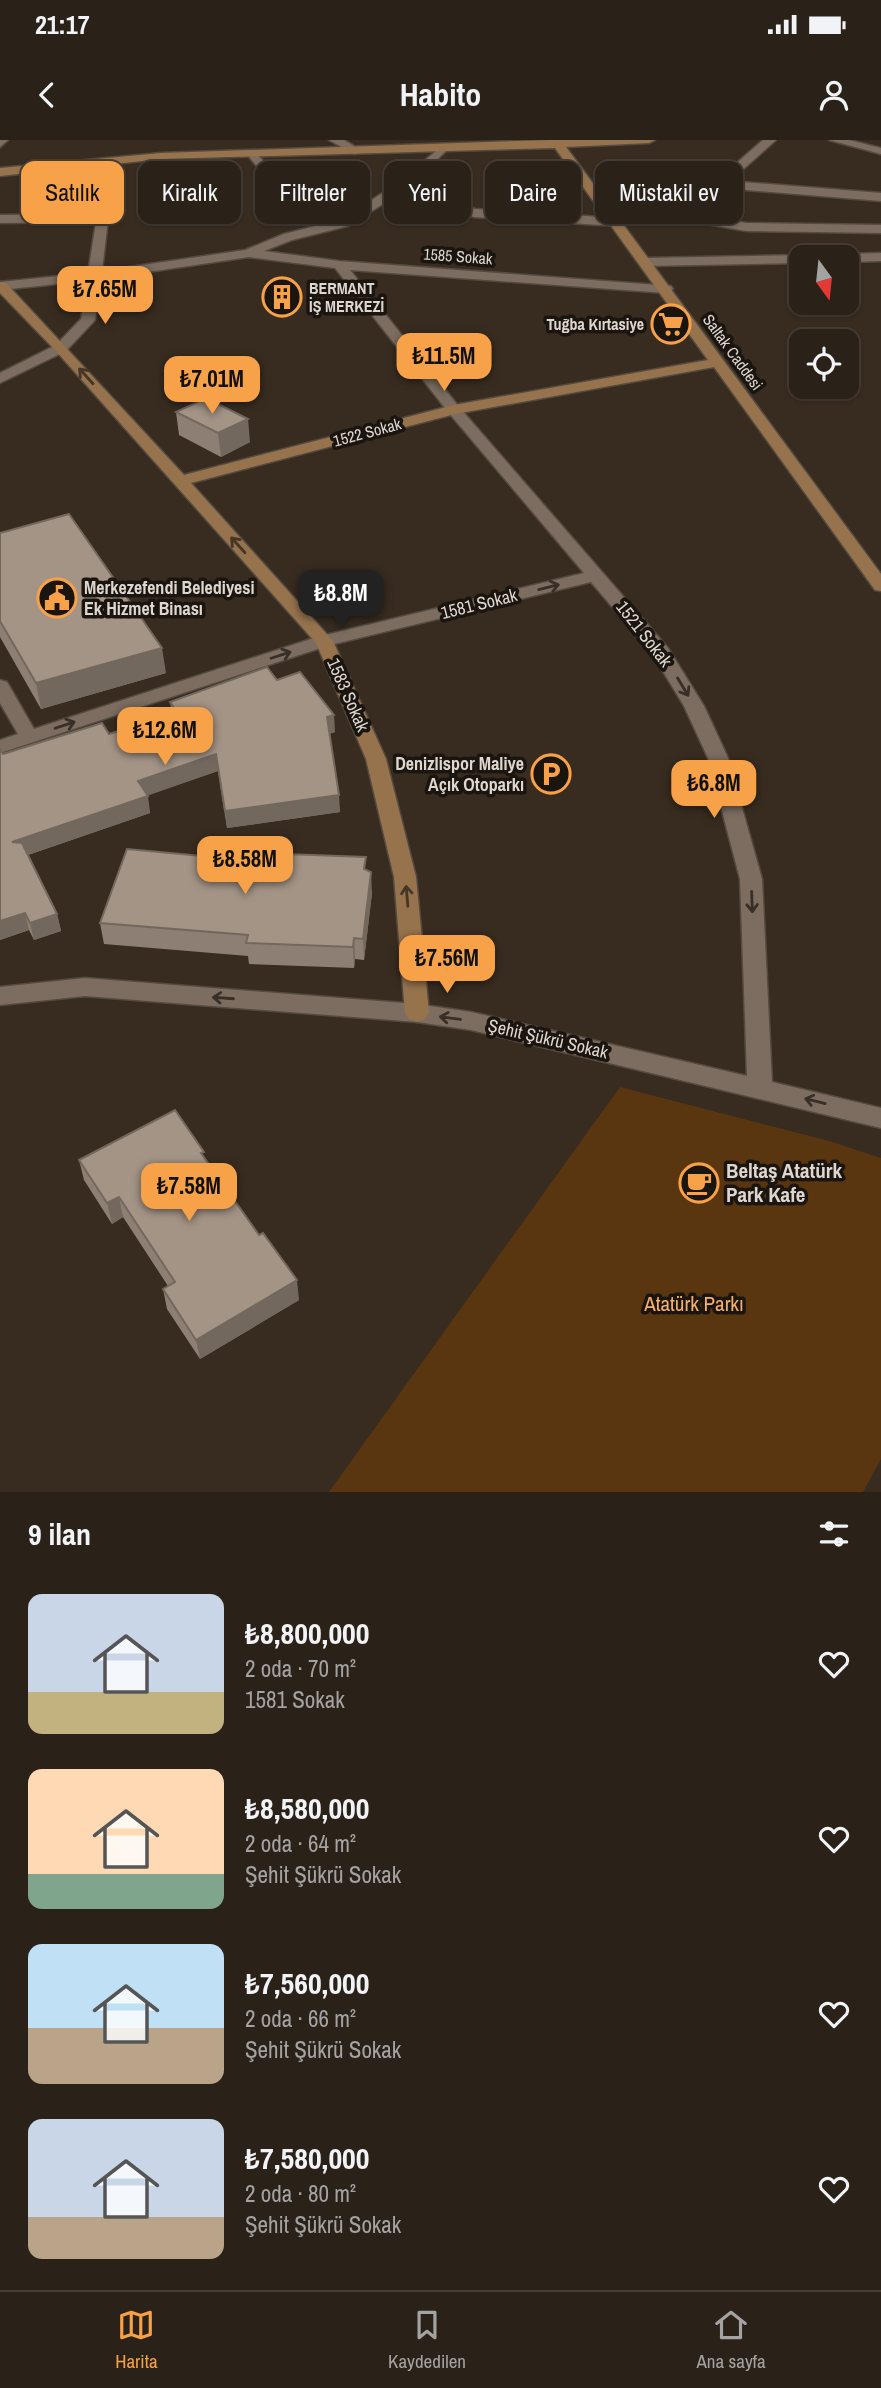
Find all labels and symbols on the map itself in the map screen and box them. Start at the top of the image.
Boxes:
street label: 1585 Sokak [423,243,494,269]
north arrow [789,245,859,315]
pin: ₺7.65M [48,267,162,326]
building icon: BERMANT İŞ MERKEZİ [261,276,303,318]
place label: BERMANT İŞ MERKEZİ [309,277,384,317]
supermarket icon: Tuğba Kırtasiye [650,303,692,345]
street label: Saltak Caddesi [698,310,768,394]
place label: Tuğba Kırtasiye [547,313,644,335]
pin: ₺11.5M [387,334,501,393]
pin: ₺7.01M [155,356,269,416]
one-way arrow [78,367,94,385]
street label: 1522 Sokak [331,412,404,452]
one-way arrow [230,536,246,554]
pin: ₺8.8M [292,570,390,630]
place label: Merkezefendi Belediyesi Ek Hizmet Binası [84,575,255,621]
public building icon: Merkezefendi Belediyesi Ek Hizmet Binası [36,577,78,619]
one-way arrow [537,580,560,593]
street label: 1581 Sokak [438,582,520,625]
street label: 1521 Sokak [611,595,679,673]
one-way arrow [270,648,292,661]
street label: 1583 Sokak [321,654,376,736]
one-way arrow [676,677,690,697]
pin: ₺12.6M [108,708,222,767]
one-way arrow [53,718,75,730]
place label: Denizlispor Maliye Açık Otoparkı [395,751,524,797]
parking icon: Denizlispor Maliye Açık Otoparkı [530,753,572,795]
pin: ₺6.8M [665,760,763,820]
pin: ₺8.58M [188,836,302,896]
one-way arrow [400,886,413,908]
one-way arrow [746,890,759,913]
pin: ₺7.56M [390,936,504,995]
one-way arrow [212,991,235,1004]
one-way arrow [439,1011,462,1024]
street label: Şehit Şükrü Sokak [486,1013,611,1065]
one-way arrow [804,1094,827,1107]
place label: Beltaş Atatürk Park Kafe [726,1156,843,1209]
cafe icon: Beltaş Atatürk Park Kafe [678,1162,720,1204]
pin: ₺7.58M [132,1164,246,1223]
park label: Atatürk Parkı [643,1289,744,1318]

